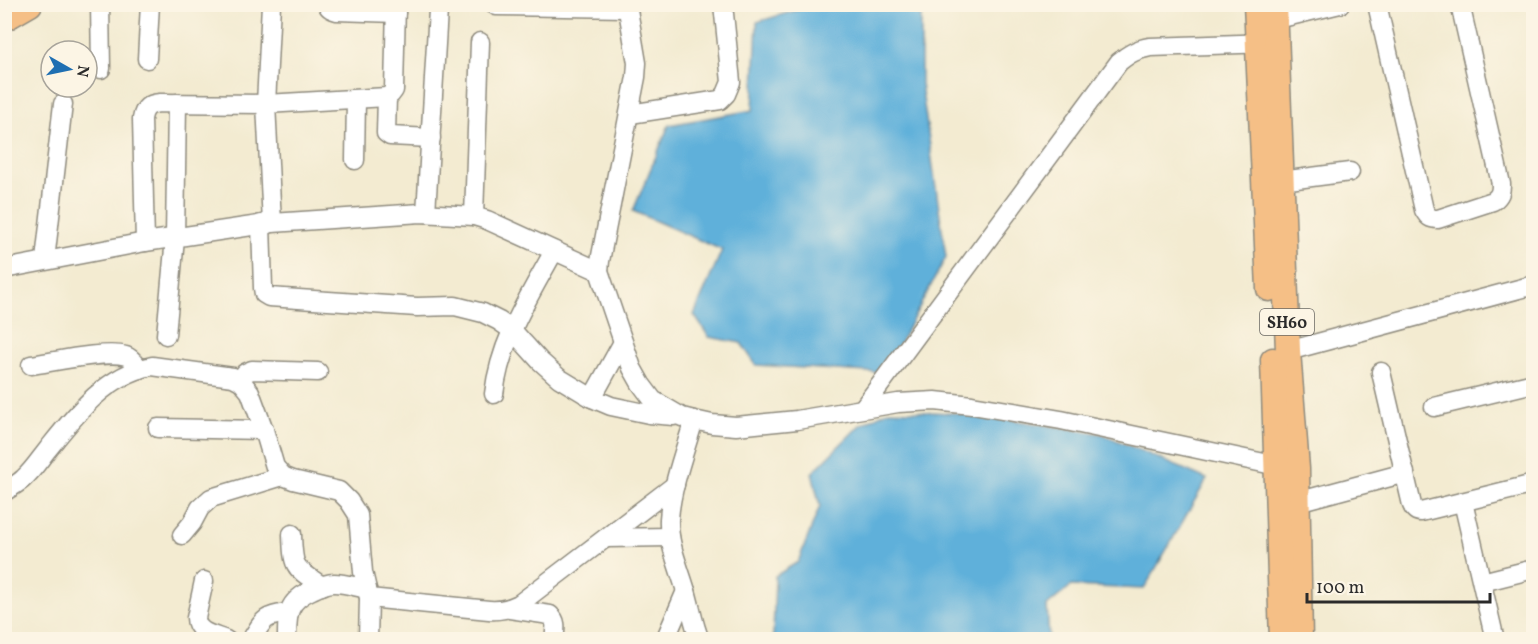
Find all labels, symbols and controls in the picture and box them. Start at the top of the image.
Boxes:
north arrow [39,39,99,99]
text: N [70,64,94,79]
road number: SH60 [1260,309,1314,335]
scale bar [1307,566,1490,604]
text: 100 m [1316,576,1365,601]

